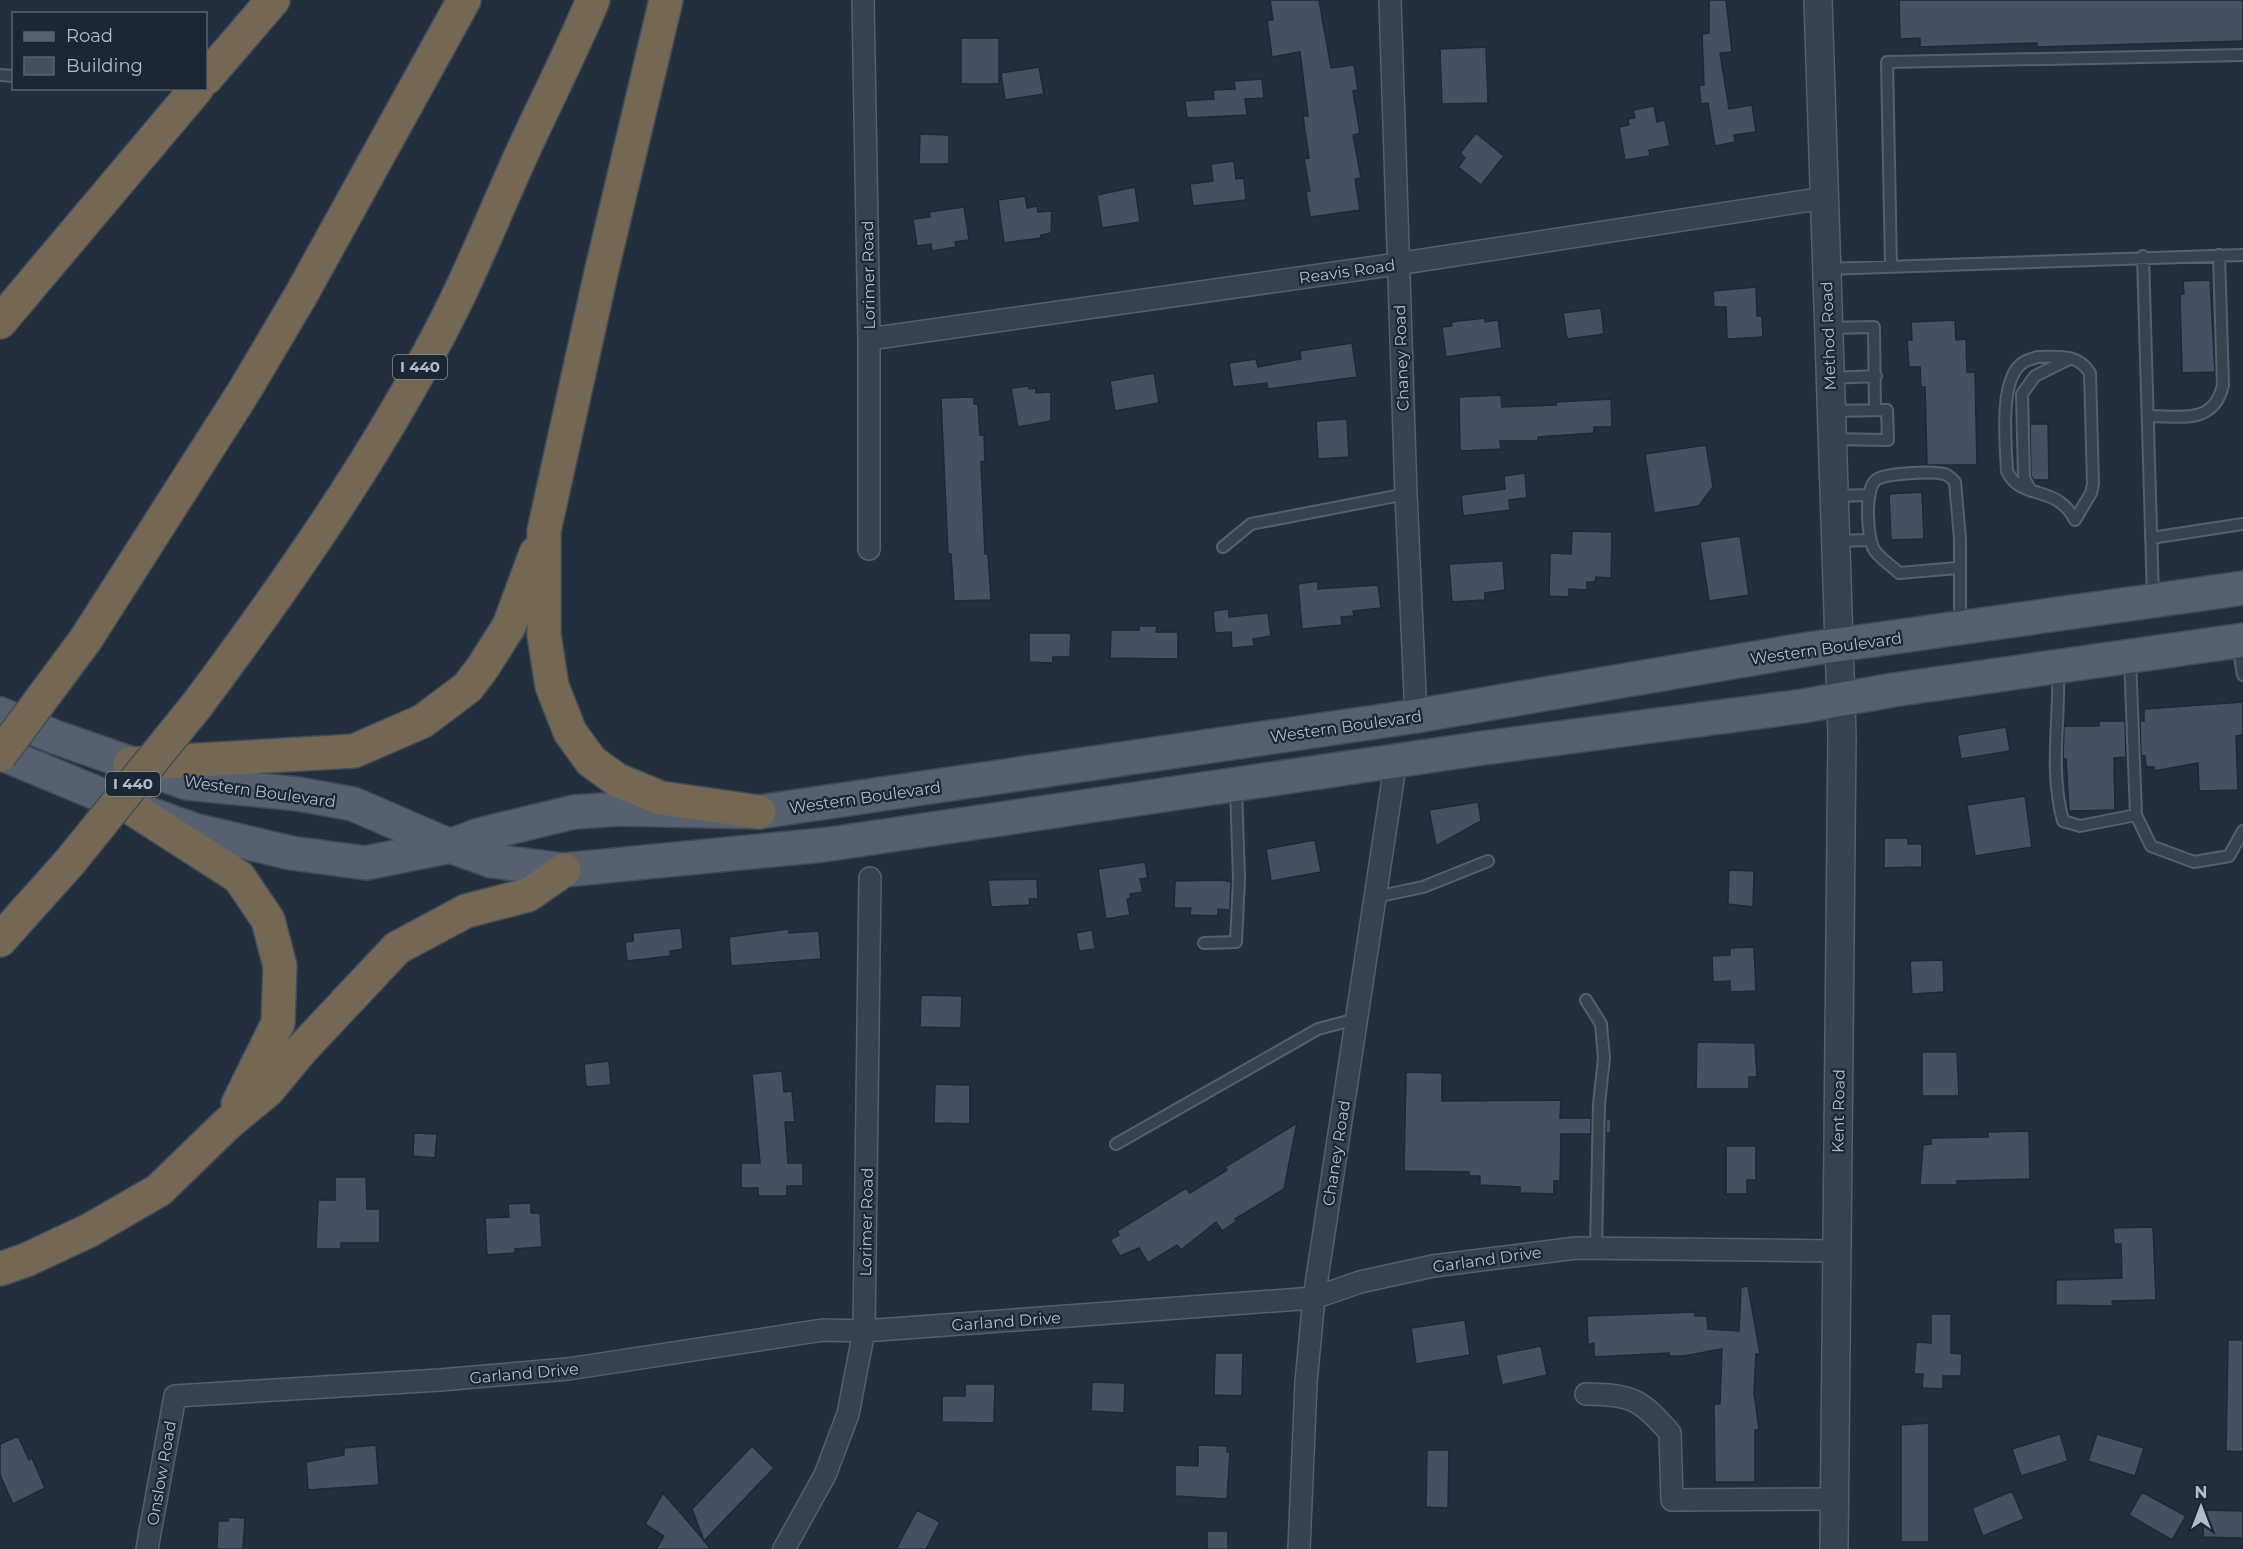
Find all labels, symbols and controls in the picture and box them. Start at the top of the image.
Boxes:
legend [12,12,207,90]
text: Road [66,25,113,47]
text: Building [66,55,143,77]
street label: Lorimer Road [858,220,879,330]
street label: Reavis Road [1298,255,1396,288]
street label: Method Road [1817,281,1840,391]
street label: Chaney Road [1390,304,1413,412]
road number: I 440 [393,355,447,379]
street label: Western Boulevard [1749,628,1903,669]
street label: Western Boulevard [1269,706,1423,747]
street label: Western Boulevard [183,771,337,812]
road number: I 440 [106,772,160,796]
street label: Western Boulevard [788,777,942,818]
street label: Kent Road [1828,1069,1849,1153]
street label: Chaney Road [1319,1099,1354,1207]
street label: Lorimer Road [856,1167,877,1277]
street label: Garland Drive [1431,1242,1543,1277]
street label: Garland Drive [951,1308,1061,1335]
street label: Garland Drive [469,1359,579,1388]
street label: Onslow Road [143,1419,180,1527]
north arrow [2171,1477,2231,1537]
text: N [2195,1483,2207,1502]

